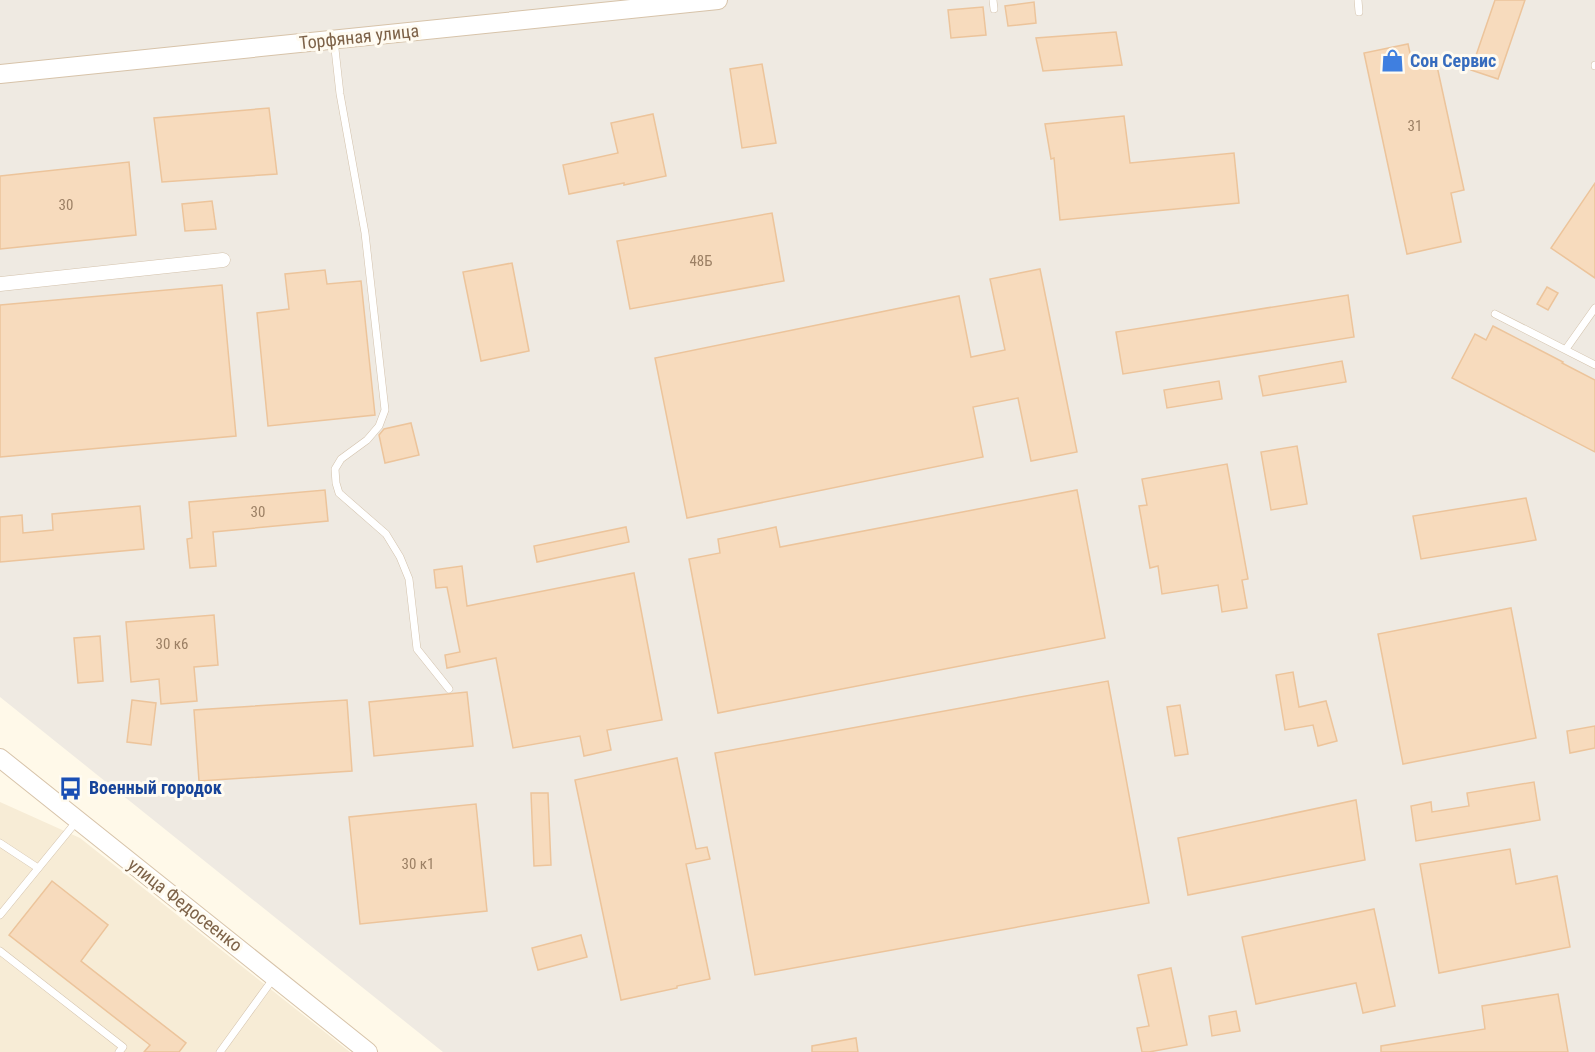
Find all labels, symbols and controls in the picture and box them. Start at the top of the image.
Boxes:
street label: Торфяная улица [298,20,420,53]
shop icon: Сон Сервис [1379,48,1405,74]
place label: Сон Сервис [1410,50,1496,71]
house number: 31 [1408,117,1422,135]
house number: 30 [59,196,73,214]
house number: 48Б [689,252,713,270]
house number: 30 [251,503,265,521]
house number: 30 к6 [156,635,188,653]
bus stop icon: Военный городок [58,775,84,801]
place label: Военный городок [89,777,222,798]
street label: улица Федосеенко [124,854,246,956]
house number: 30 к1 [402,855,434,873]

